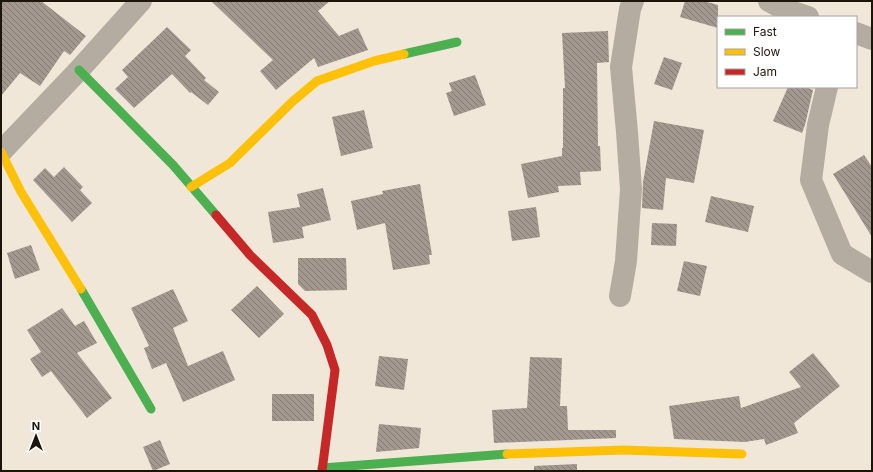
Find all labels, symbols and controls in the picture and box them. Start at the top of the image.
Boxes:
legend [717,16,857,88]
text: Fast [753,24,777,39]
text: Slow [753,44,781,59]
text: Jam [753,64,777,79]
north arrow [16,416,56,456]
text: N [32,419,40,433]

